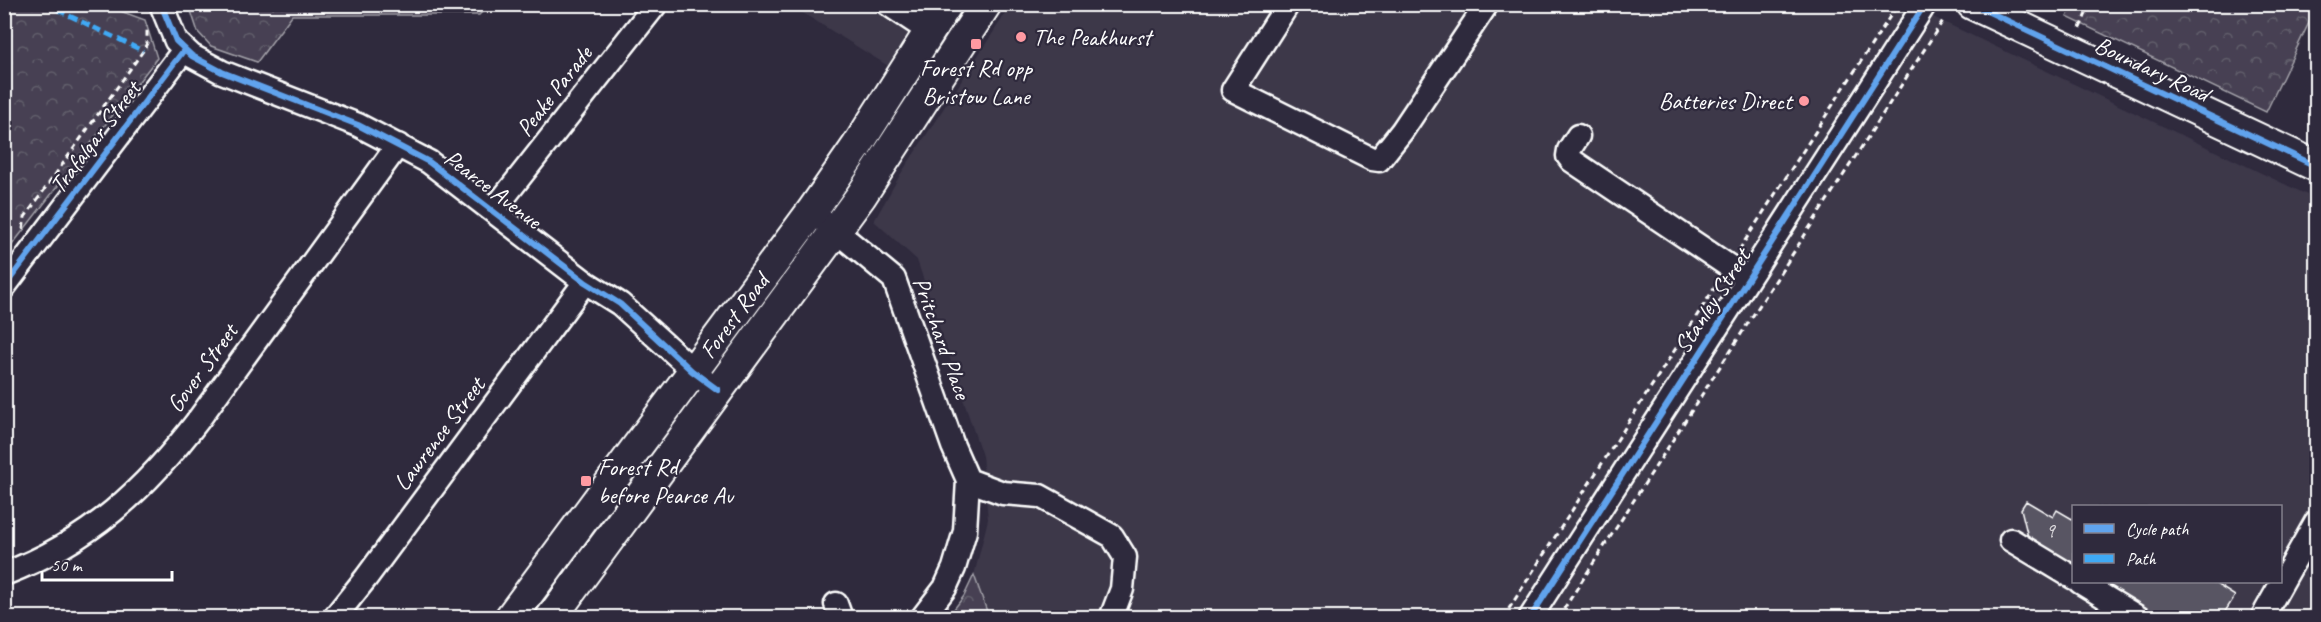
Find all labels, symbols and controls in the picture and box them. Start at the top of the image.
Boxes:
place label: The Peakhurst [1033,22,1154,52]
street label: Boundary Road [2090,29,2217,110]
marker: The Peakhurst [1014,30,1028,44]
marker: Forest Rd opp Bristow Lane [969,37,983,51]
street label: Peake Parade [509,38,600,142]
place label: Forest Rd opp Bristow Lane [920,53,1034,111]
street label: Trafalgar Street [43,73,148,199]
place label: Batteries Direct [1659,86,1794,116]
marker: Batteries Direct [1797,94,1811,108]
street label: Pearce Avenue [438,143,549,237]
street label: Stanley Street [1667,241,1758,359]
street label: Forest Road [693,265,778,364]
street label: Pritchard Place [906,273,979,405]
street label: Gover Street [160,316,245,418]
street label: Lawrence Street [387,370,493,497]
place label: Forest Rd before Pearce Av [598,452,735,510]
marker: Forest Rd before Pearce Av [579,474,593,488]
legend [2072,505,2282,583]
house number: 9 [2045,517,2056,543]
text: Cycle path [2126,518,2189,540]
scale bar [42,544,172,582]
text: Path [2126,548,2156,570]
text: 50 m [51,554,84,576]

